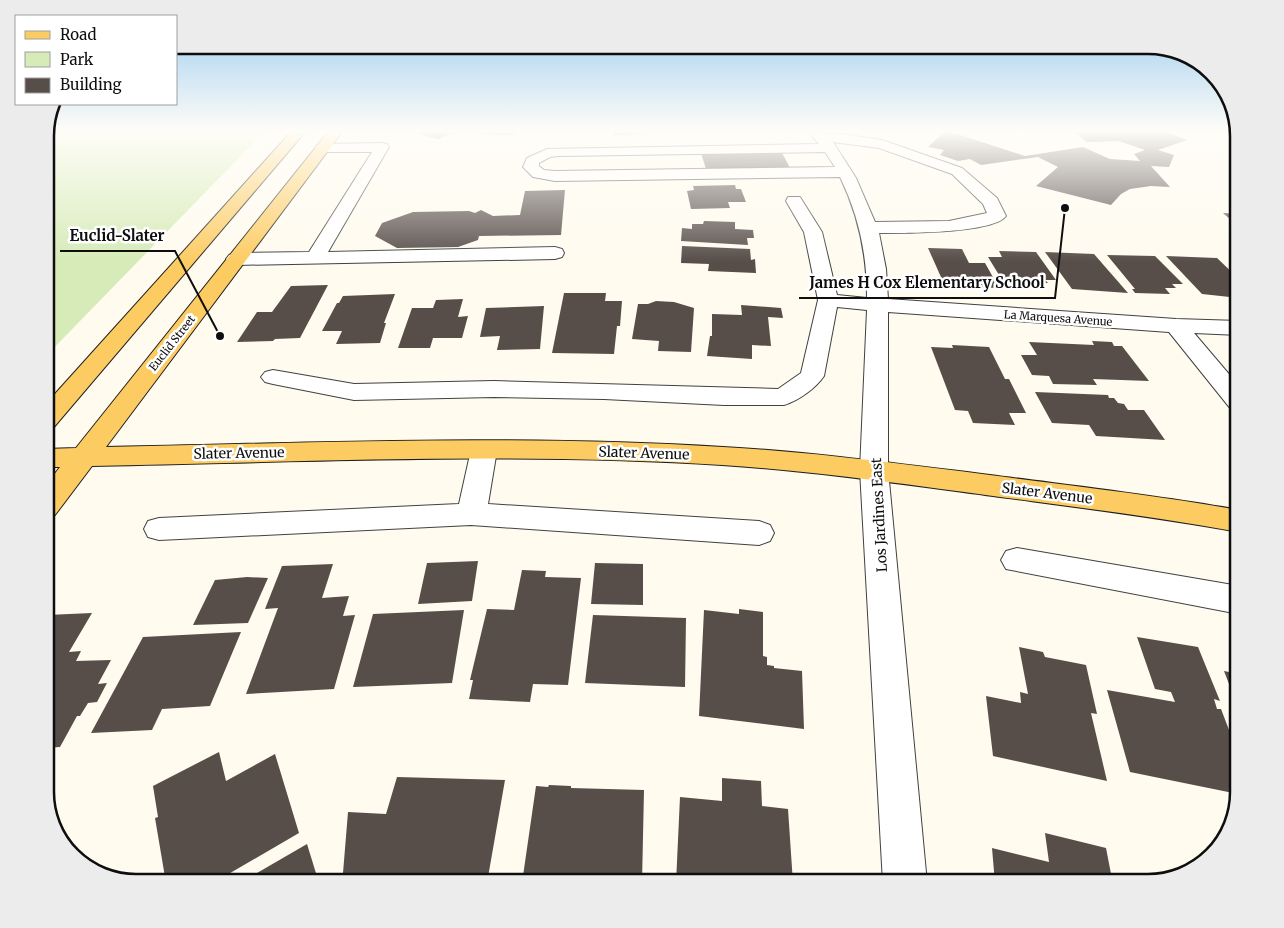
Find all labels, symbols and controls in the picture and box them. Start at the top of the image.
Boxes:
legend [15,15,178,105]
text: Road [60,25,96,44]
text: Park [60,50,94,69]
text: Building [60,75,122,94]
callout: Euclid-Slater [60,221,175,251]
text: Euclid-Slater [69,226,165,245]
callout: James H Cox Elementary School [799,268,1055,298]
text: James H Cox Elementary School [808,273,1045,292]
street label: La Marquesa Avenue [1003,307,1113,329]
street label: Euclid Street [146,312,199,374]
street label: Slater Avenue [598,442,690,464]
street label: Slater Avenue [193,443,285,463]
street label: Los Jardines East [867,457,891,573]
street label: Slater Avenue [1001,479,1093,507]

